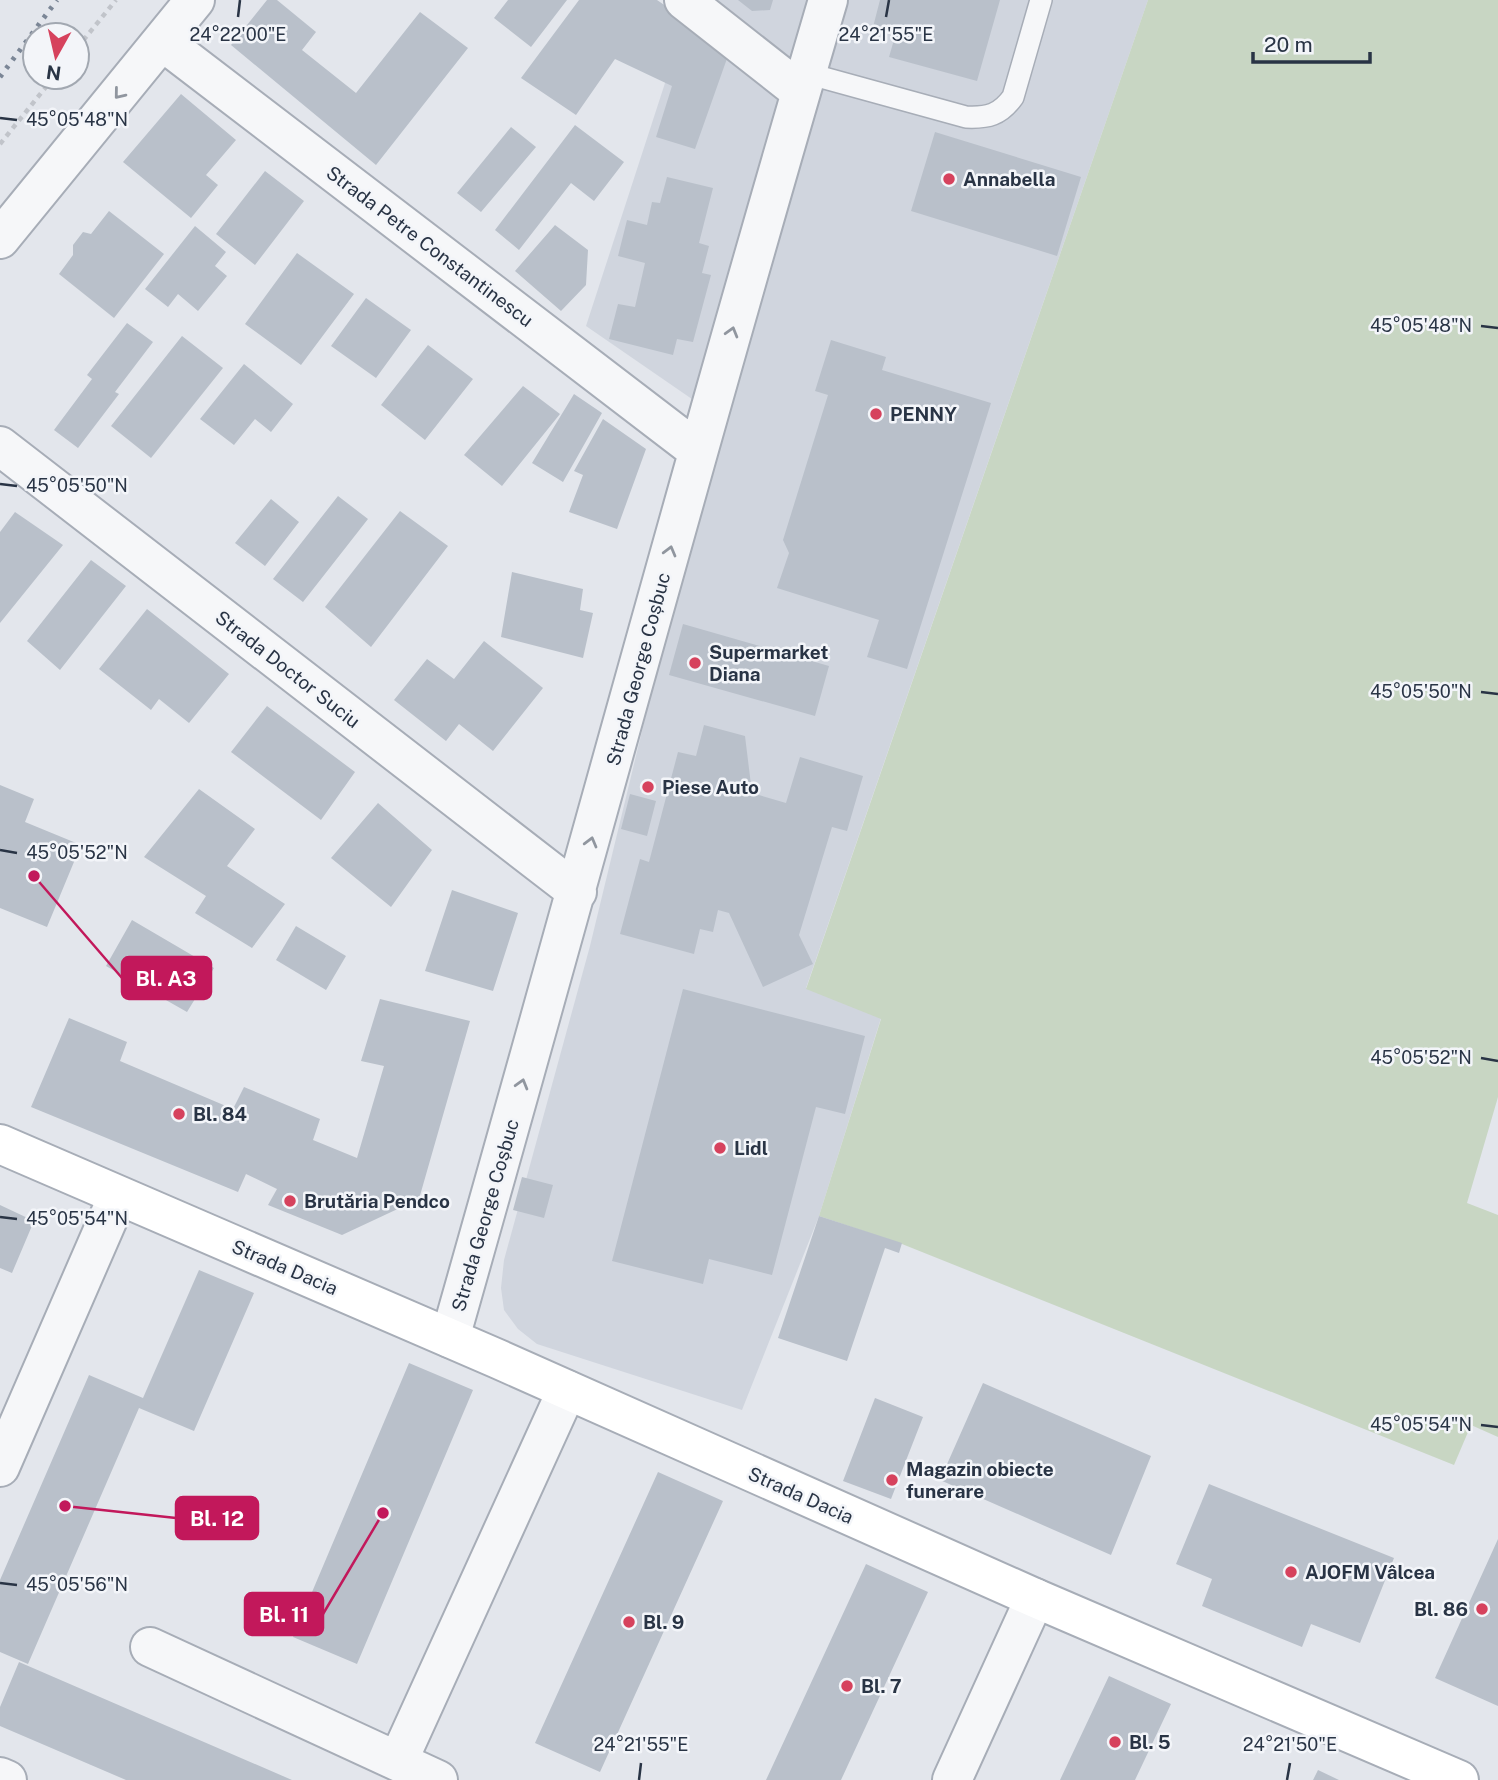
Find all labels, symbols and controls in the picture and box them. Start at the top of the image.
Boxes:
north arrow [21,21,91,91]
scale bar [1253,21,1370,65]
text: 24°22'00"E [189,24,287,45]
text: 24°21'55"E [839,24,933,45]
text: 20 m [1264,32,1313,57]
text: N [45,61,63,85]
one-way arrow [115,85,127,98]
text: 45°05'48"N [26,109,128,130]
street label: Strada Petre Constantinescu [322,161,538,331]
place label: Annabella [963,168,1055,190]
marker: Annabella [941,171,957,187]
text: 45°05'48"N [1370,315,1472,336]
one-way arrow [723,326,738,338]
place label: PENNY [890,403,957,425]
marker: PENNY [868,406,884,422]
text: 45°05'50"N [26,475,128,496]
one-way arrow [662,545,677,557]
street label: Strada George Coșbuc [602,570,674,768]
street label: Strada Doctor Suciu [211,606,365,732]
place label: Supermarket Diana [709,641,829,685]
marker: Supermarket Diana [687,655,703,671]
text: 45°05'50"N [1370,681,1472,702]
place label: Piese Auto [662,776,759,798]
marker: Piese Auto [640,779,656,795]
one-way arrow [582,836,597,848]
text: 45°05'52"N [26,842,128,863]
callout: Bl. A3 [122,957,211,999]
text: Bl. A3 [136,966,197,991]
text: 45°05'52"N [1370,1047,1472,1068]
one-way arrow [514,1078,528,1090]
place label: Bl. 84 [193,1103,247,1125]
marker: Bl. 84 [171,1106,187,1122]
street label: Strada George Coșbuc [447,1116,523,1314]
place label: Lidl [734,1137,768,1159]
marker: Lidl [712,1140,728,1156]
place label: Brutăria Pendco [304,1190,450,1212]
marker: Brutăria Pendco [282,1193,298,1209]
text: 45°05'54"N [26,1208,128,1229]
street label: Strada Dacia [229,1235,341,1299]
text: 45°05'54"N [1370,1414,1472,1435]
place label: Magazin obiecte funerare [906,1458,1054,1502]
street label: Strada Dacia [745,1462,857,1528]
marker: Magazin obiecte funerare [884,1472,900,1488]
callout: Bl. 12 [176,1497,258,1539]
text: Bl. 12 [190,1506,244,1531]
place label: AJOFM Vâlcea [1305,1561,1435,1583]
marker: AJOFM Vâlcea [1283,1564,1299,1580]
text: 45°05'56"N [26,1574,128,1595]
callout: Bl. 11 [245,1593,323,1635]
place label: Bl. 86 [1414,1598,1468,1620]
marker: Bl. 86 [1474,1601,1490,1617]
text: Bl. 11 [259,1602,309,1627]
place label: Bl. 9 [643,1611,684,1633]
marker: Bl. 9 [621,1614,637,1630]
place label: Bl. 7 [861,1675,902,1697]
marker: Bl. 7 [839,1678,855,1694]
place label: Bl. 5 [1129,1731,1171,1753]
text: 24°21'55"E [594,1734,688,1755]
marker: Bl. 5 [1107,1734,1123,1750]
text: 24°21'50"E [1243,1734,1337,1755]

